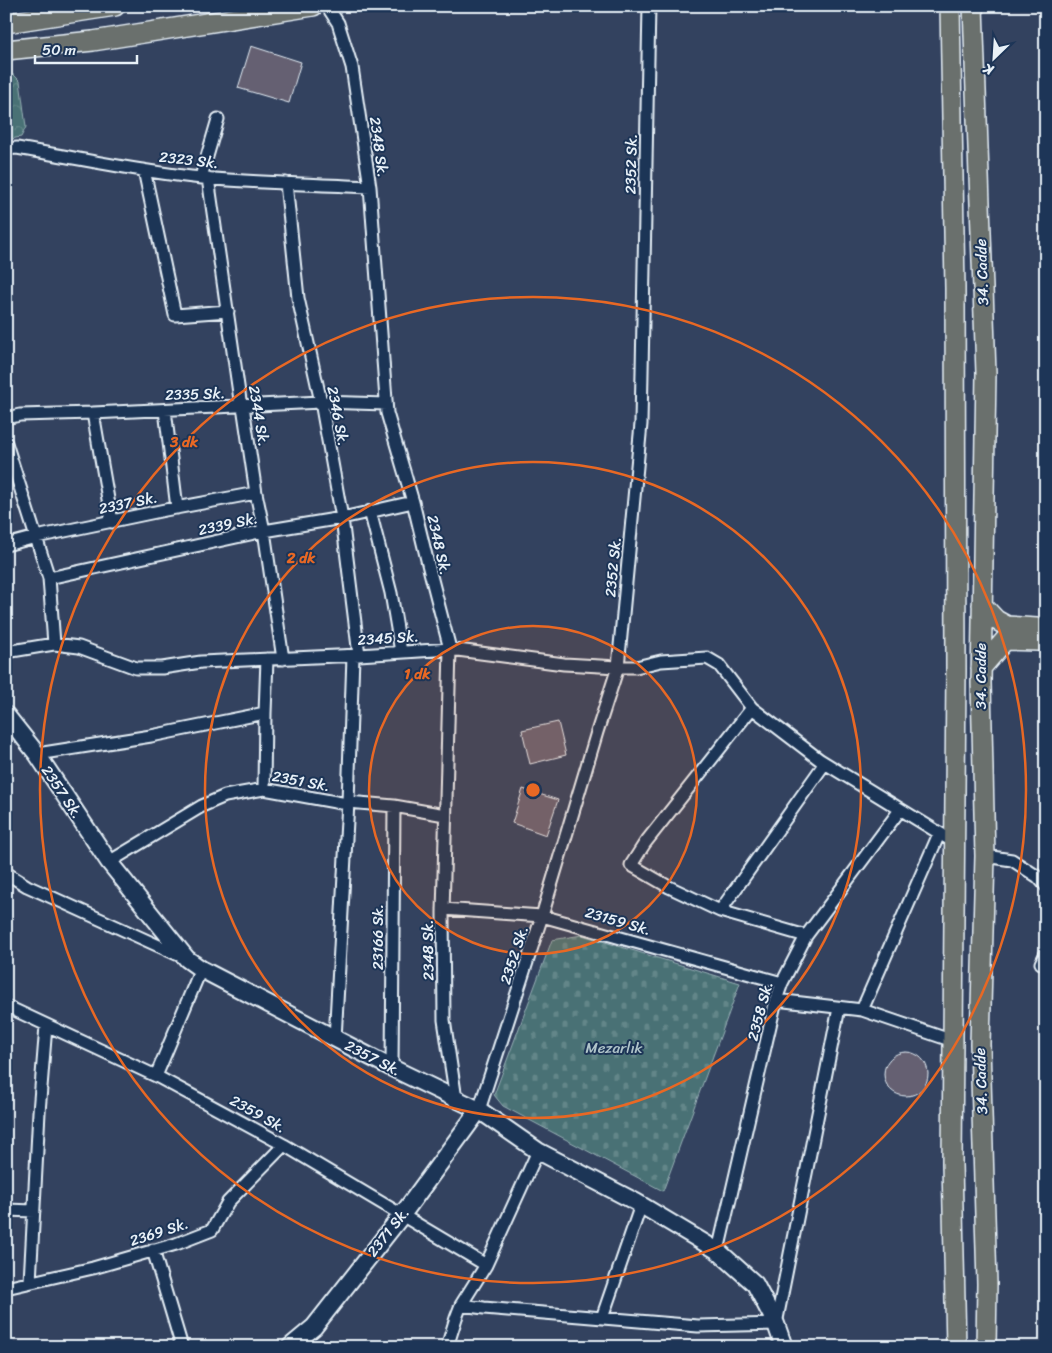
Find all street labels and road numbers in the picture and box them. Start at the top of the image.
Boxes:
street label: 2348 Sk. [362,115,396,179]
street label: 2352 Sk. [617,134,645,194]
street label: 2323 Sk. [158,144,220,176]
street label: 34. Cadde [968,238,996,306]
street label: 2335 Sk. [165,380,225,408]
street label: 2344 Sk. [241,383,277,449]
street label: 2346 Sk. [319,384,357,448]
street label: 2337 Sk. [96,484,160,522]
street label: 2339 Sk. [196,505,260,543]
street label: 2348 Sk. [419,512,459,578]
street label: 2352 Sk. [597,536,629,598]
street label: 2345 Sk. [357,623,419,653]
street label: 34. Cadde [968,642,994,709]
street label: 2357 Sk. [34,760,90,824]
street label: 2351 Sk. [270,763,332,799]
street label: 23159 Sk. [582,899,654,943]
street label: 23166 Sk. [365,904,391,970]
street label: 2348 Sk. [414,919,442,981]
street label: 2352 Sk. [492,922,536,988]
street label: 2358 Sk. [740,978,780,1044]
street label: 2357 Sk. [340,1033,406,1083]
street label: 34. Cadde [967,1047,995,1115]
street label: 2359 Sk. [225,1088,291,1140]
street label: 2371 Sk. [360,1201,416,1263]
street label: 2369 Sk. [126,1210,192,1254]

